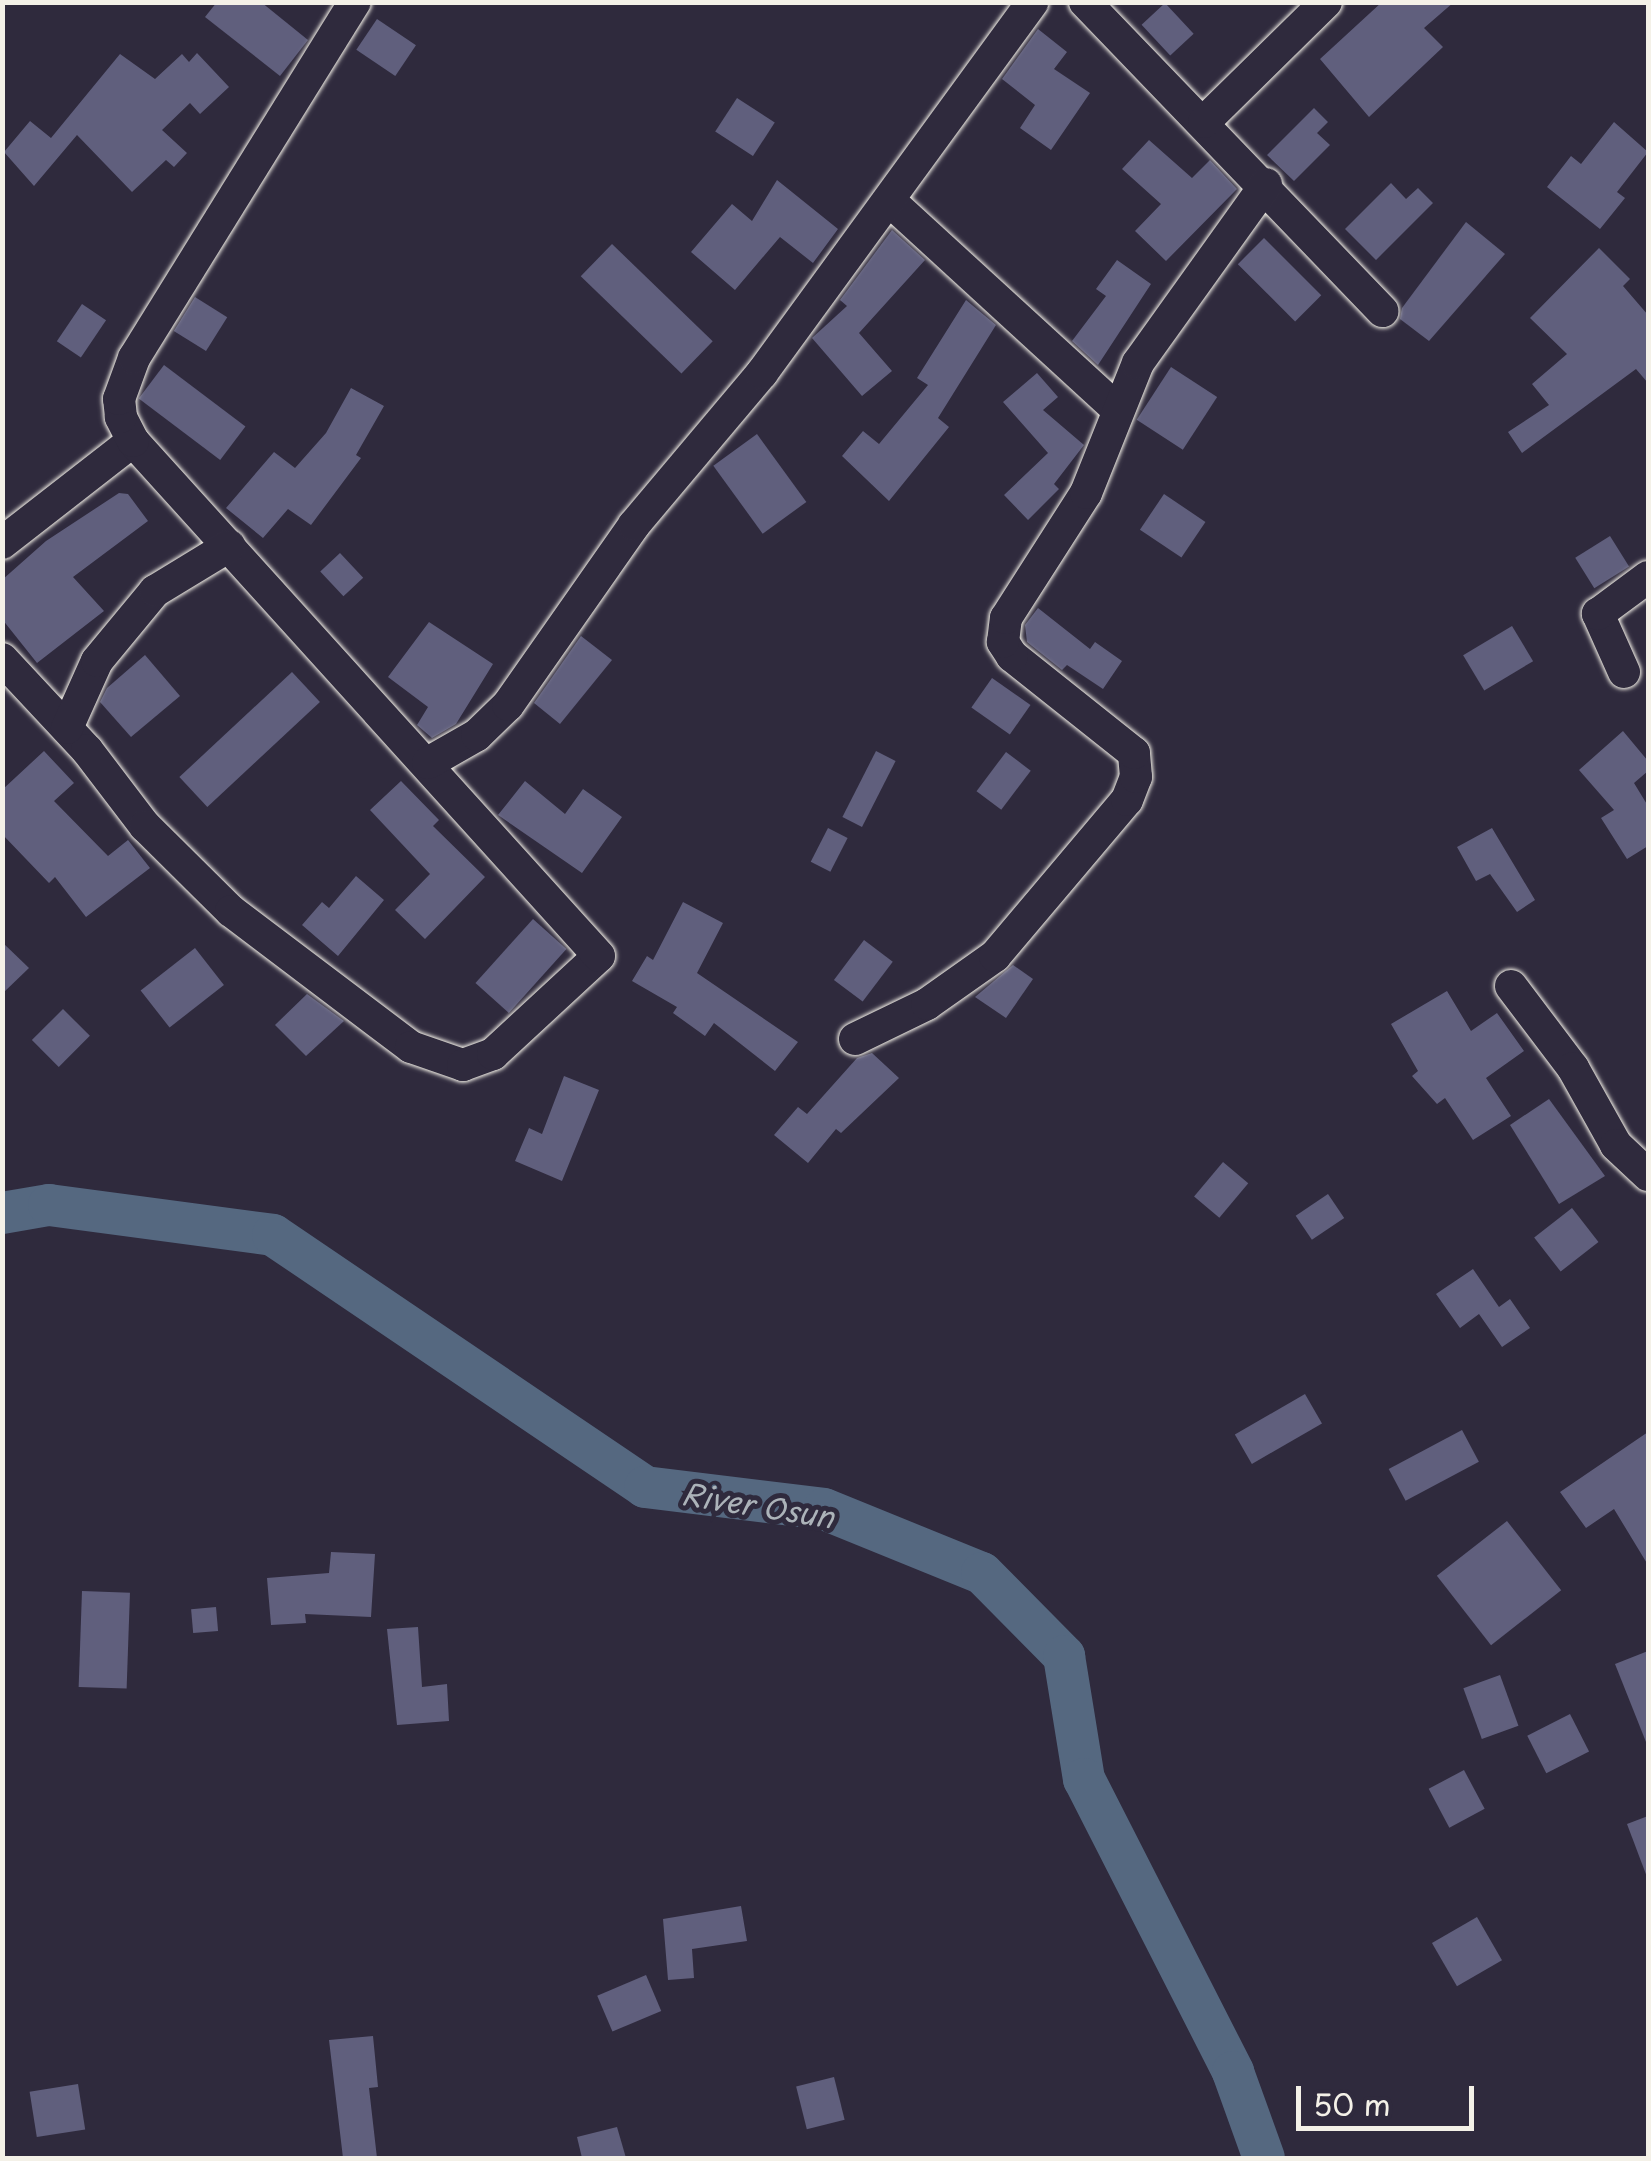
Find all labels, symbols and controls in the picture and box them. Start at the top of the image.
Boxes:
water label: River Osun [678,1475,838,1535]
scale bar [1301,2066,1478,2128]
text: 50 m [1313,2081,1391,2126]

